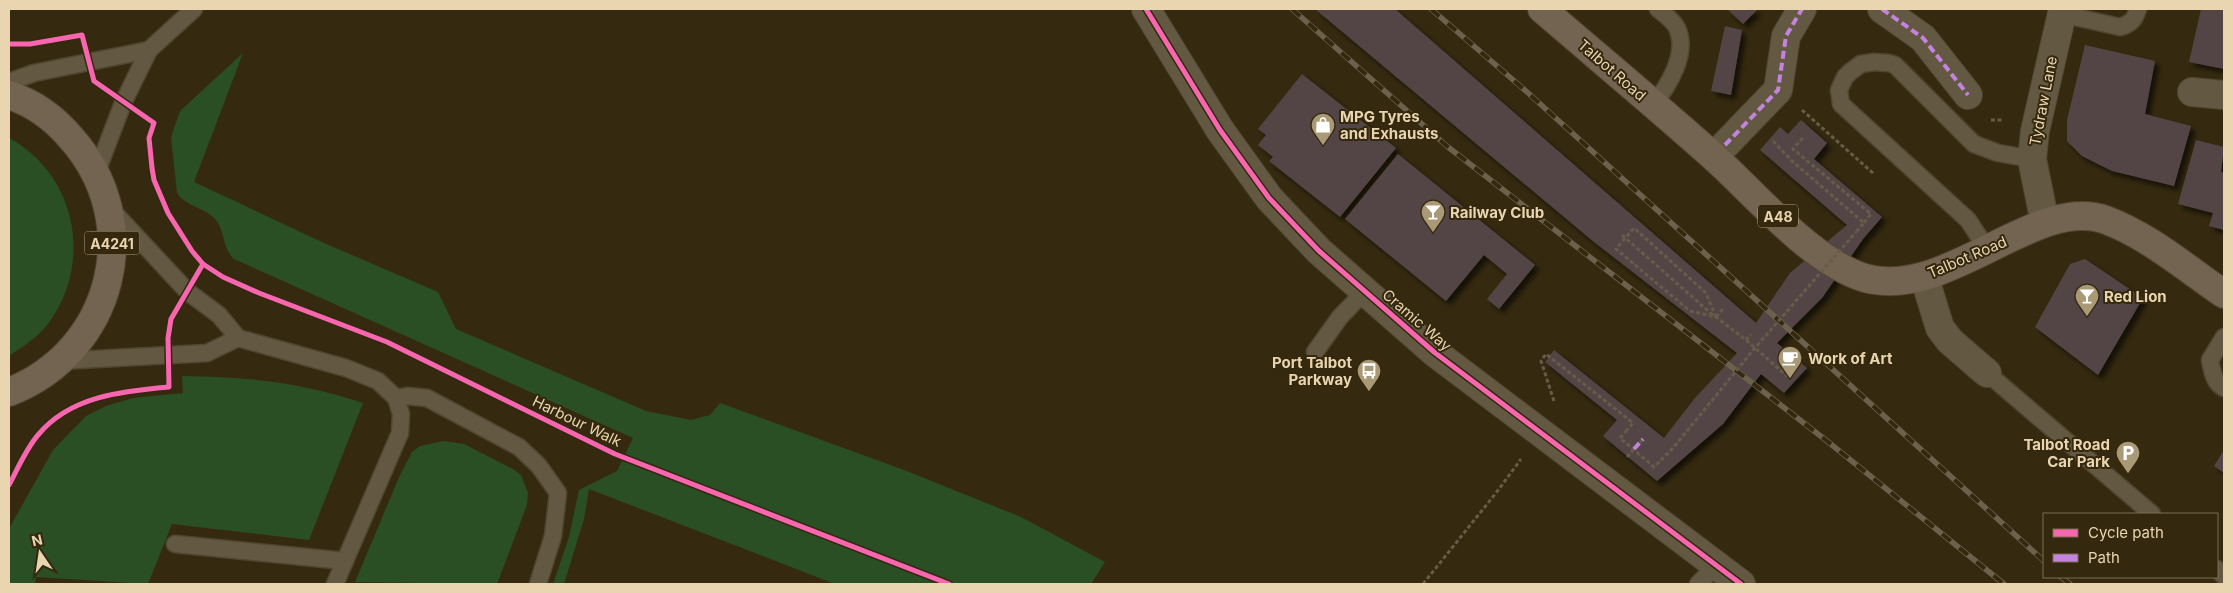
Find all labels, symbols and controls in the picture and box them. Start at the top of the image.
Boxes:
street label: Talbot Road [1574,35,1650,105]
street label: Tydraw Lane [2025,54,2061,148]
place label: MPG Tyres and Exhausts [1340,107,1438,143]
shop icon: MPG Tyres and Exhausts [1310,112,1336,146]
bar icon: Railway Club [1420,199,1446,233]
place label: Railway Club [1450,203,1544,222]
road number: A48 [1758,205,1798,228]
road number: A4241 [84,232,140,254]
street label: Talbot Road [1925,232,2009,282]
bar icon: Red Lion [2074,283,2100,317]
street label: Cramic Way [1379,285,1456,356]
place label: Red Lion [2104,287,2167,306]
cafe icon: Work of Art [1777,345,1803,379]
place label: Work of Art [1808,349,1893,368]
place label: Port Talbot Parkway [1272,353,1353,389]
bus stop icon: Port Talbot Parkway [1356,358,1382,392]
street label: Harbour Walk [529,391,625,451]
place label: Talbot Road Car Park [2023,435,2110,471]
parking icon: Talbot Road Car Park [2115,440,2141,474]
legend [2043,513,2218,578]
text: Cycle path [2088,523,2164,542]
north arrow [15,528,65,578]
text: N [30,530,44,549]
text: Path [2088,548,2120,567]

